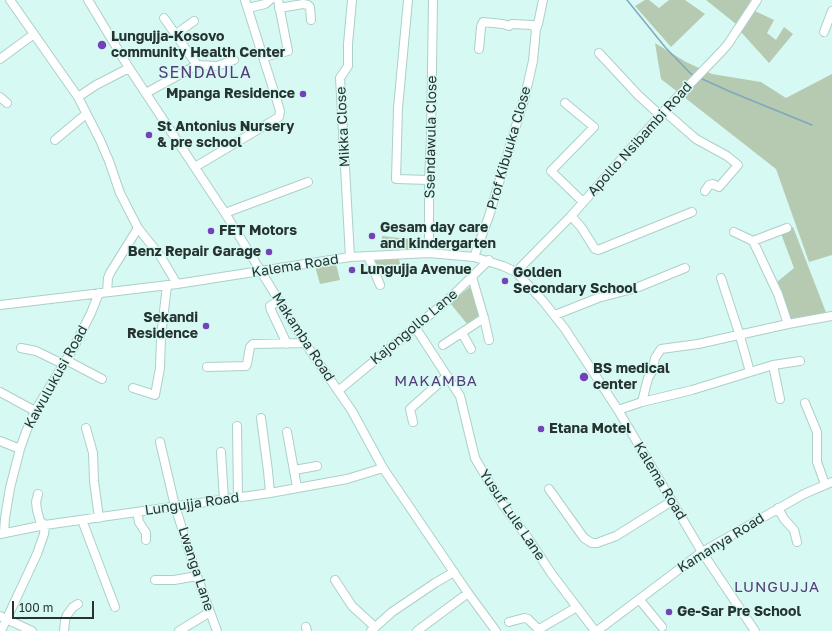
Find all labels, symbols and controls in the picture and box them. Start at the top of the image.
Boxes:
place label: Lungujja-Kosovo community Health Center [111,29,285,62]
marker: Lungujja-Kosovo community Health Center [96,39,108,51]
district label: SENDAULA [158,63,252,83]
street label: Ssendawula Close [422,75,440,199]
street label: Apollo Nsibambi Road [584,78,696,200]
street label: Prof Kibuuka Close [483,84,535,212]
place label: Mpanga Residence [166,86,295,102]
street label: Mikka Close [333,86,353,168]
marker: Mpanga Residence [298,89,308,99]
place label: St Antonius Nursery & pre school [157,119,294,152]
marker: St Antonius Nursery & pre school [144,130,154,140]
place label: Gesam day care and kindergarten [380,220,496,252]
place label: FET Motors [219,223,297,239]
marker: FET Motors [206,226,216,236]
marker: Gesam day care and kindergarten [367,231,377,241]
place label: Benz Repair Garage [128,244,261,260]
marker: Benz Repair Garage [264,247,274,257]
street label: Kalema Road [250,251,340,281]
place label: Lungujja Avenue [360,262,471,278]
marker: Lungujja Avenue [347,265,357,275]
place label: Golden Secondary School [513,265,637,298]
marker: Golden Secondary School [500,276,510,286]
street label: Kajongollo Lane [367,286,461,368]
street label: Makamba Road [268,290,338,384]
place label: Sekandi Residence [127,310,198,342]
marker: Sekandi Residence [201,321,211,331]
street label: Kawulukusi Road [21,322,91,432]
place label: BS medical center [593,361,670,394]
marker: BS medical center [578,371,590,383]
district label: MAKAMBA [394,372,478,390]
place label: Etana Motel [549,421,631,437]
marker: Etana Motel [536,424,546,434]
street label: Kalema Road [630,439,690,523]
street label: Yusuf Lule Lane [475,466,549,564]
street label: Lungujja Road [144,489,240,519]
street label: Kamanya Road [674,510,768,576]
street label: Lwanga Lane [174,525,218,613]
district label: LUNGUJJA [734,578,820,596]
scale bar [14,593,96,619]
text: 100 m [19,600,53,615]
place label: Ge-Sar Pre School [677,604,801,620]
marker: Ge-Sar Pre School [664,607,674,617]

